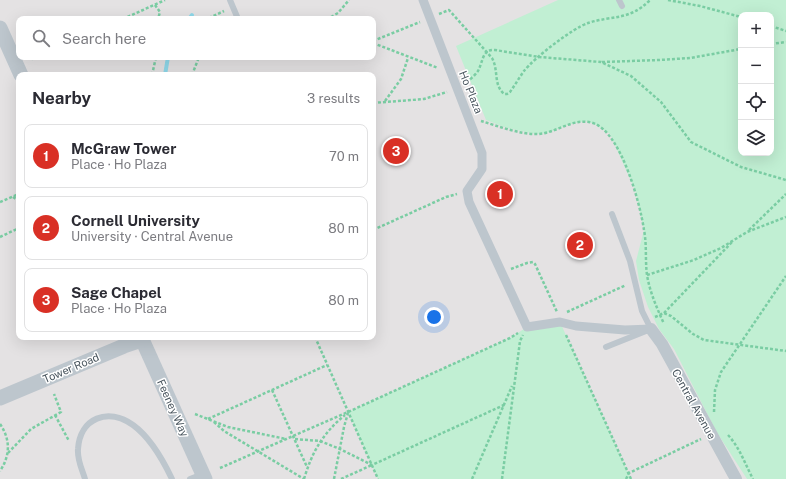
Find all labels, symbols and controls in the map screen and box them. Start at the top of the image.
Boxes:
map controls [738,12,774,156]
button: + [738,12,774,48]
search box [16,16,376,60]
icon: search [30,27,52,49]
text: Search here [62,30,146,47]
button: − [738,48,774,84]
street label: Ho Plaza [457,69,485,115]
button: locate [738,84,774,120]
text: Nearby [32,88,91,108]
text: 3 results [307,91,360,106]
button: layers [738,120,774,156]
pin: 3 [383,136,409,166]
text: McGraw Tower [71,140,176,157]
text: 1 [43,149,49,164]
text: 70 m [329,149,359,164]
text: Place · Ho Plaza [71,157,167,172]
pin: 1 [487,179,513,209]
text: Cornell University [71,212,200,229]
text: 2 [42,221,50,236]
text: 80 m [328,221,359,236]
text: University · Central Avenue [71,229,233,244]
pin: 2 [567,230,593,260]
text: Sage Chapel [71,284,162,301]
text: 3 [42,293,50,308]
text: 80 m [328,293,359,308]
text: Place · Ho Plaza [71,301,167,316]
your location [424,307,444,327]
street label: Tower Road [41,351,101,385]
street label: Central Avenue [670,367,718,441]
street label: Feeney Way [155,378,191,439]

